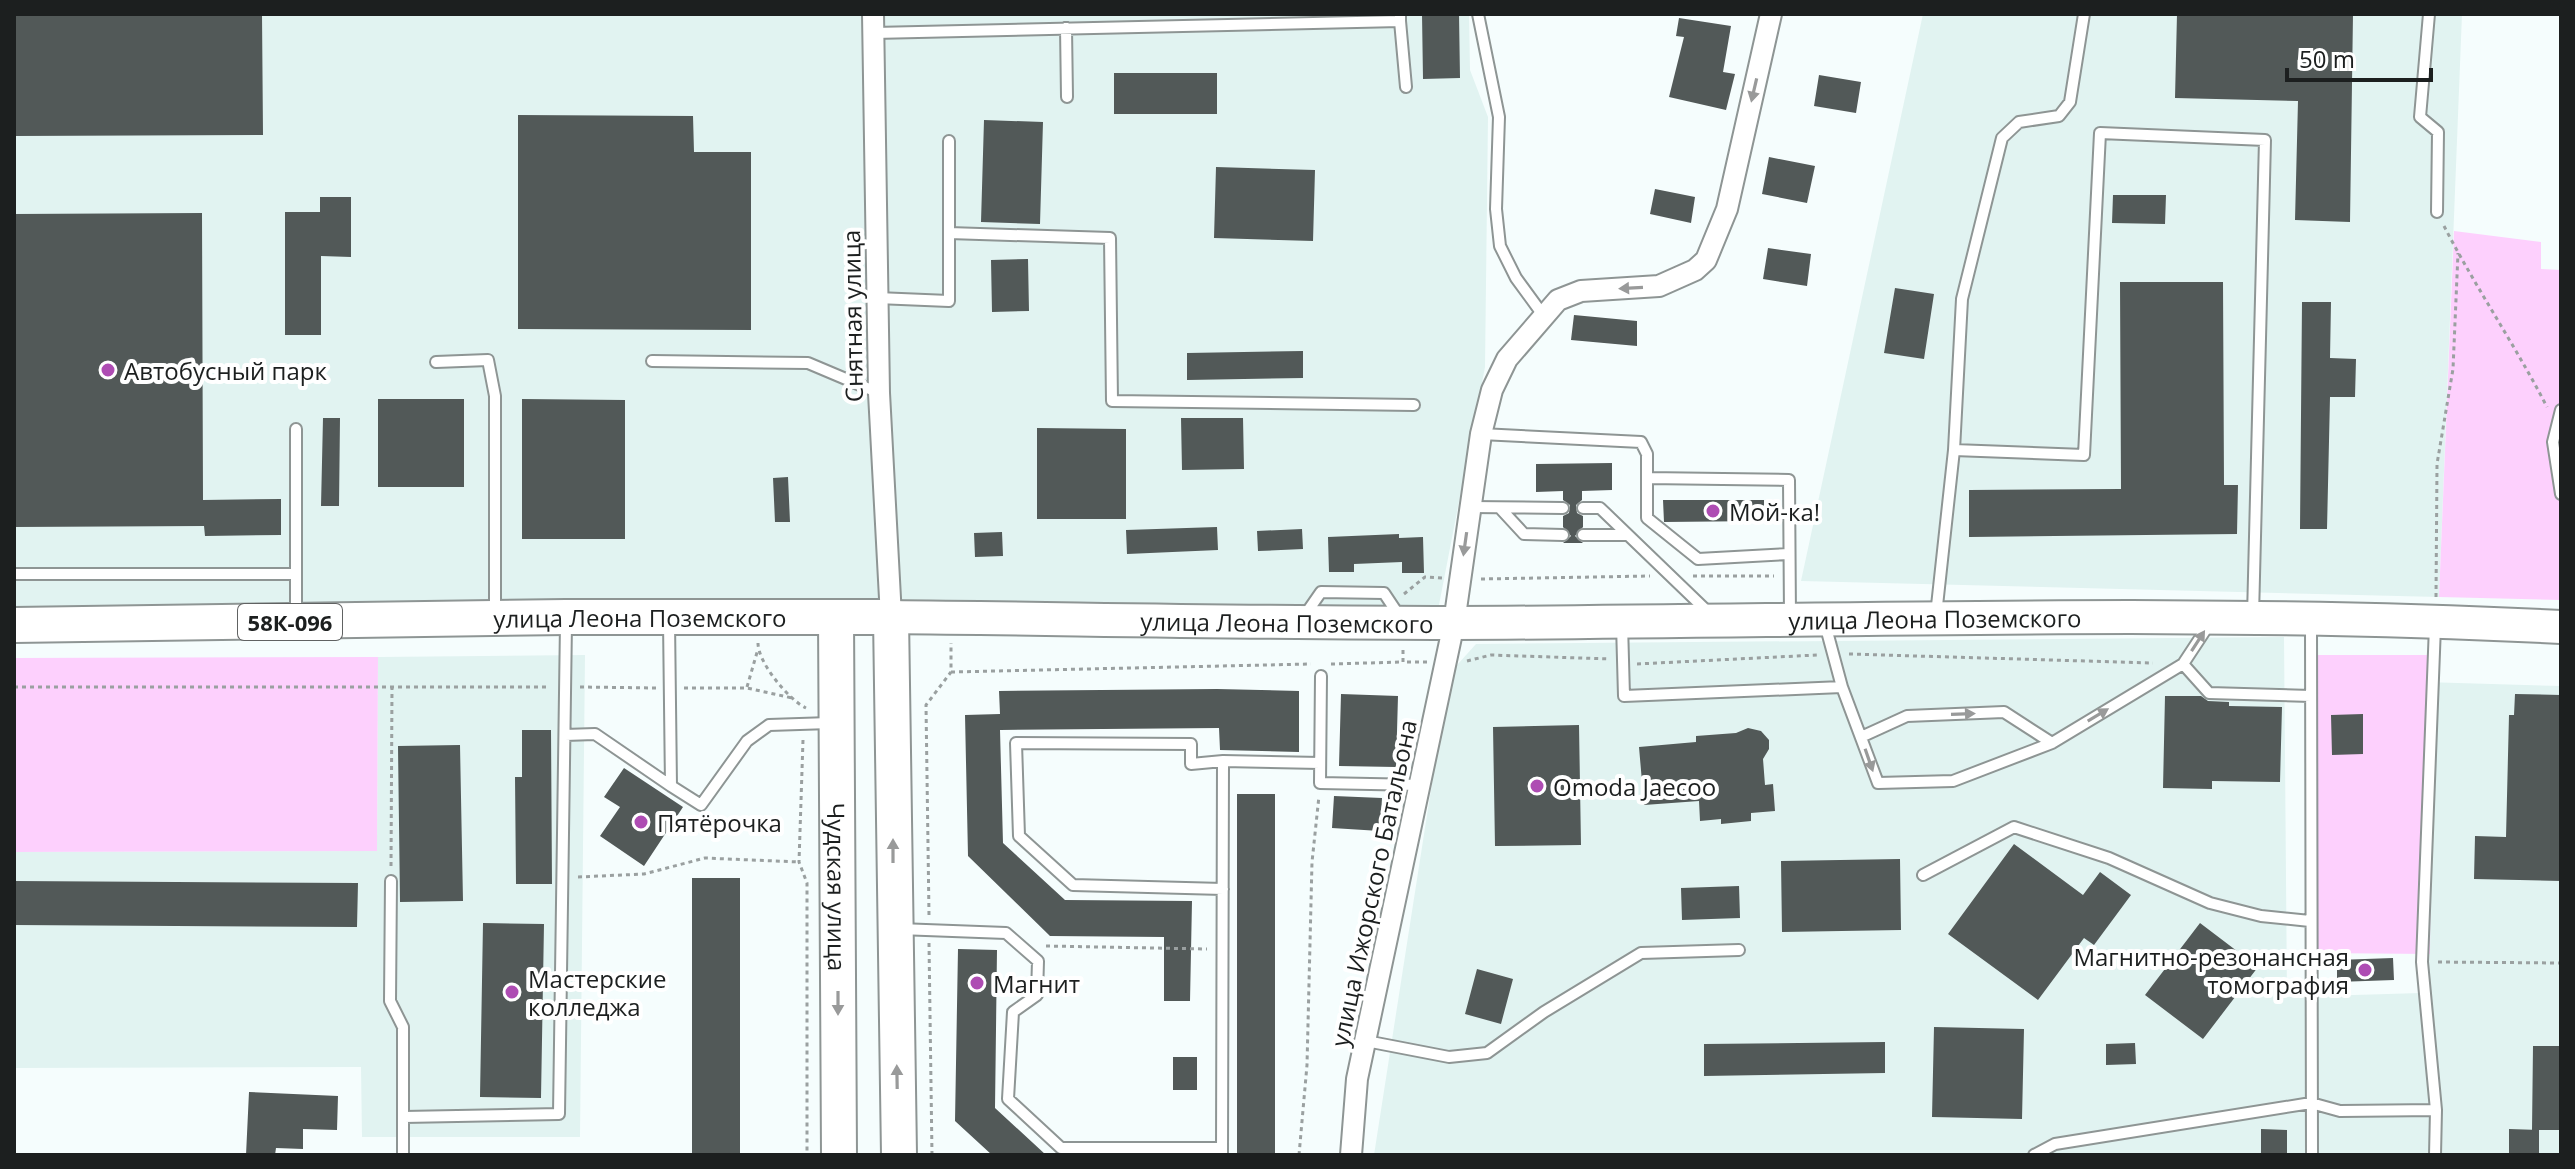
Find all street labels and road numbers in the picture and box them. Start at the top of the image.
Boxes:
street label: Снятная улица [834,230,870,402]
street label: улица Леона Поземского [493,600,786,635]
street label: улица Леона Поземского [1788,601,2081,636]
road number: 58К-096 [238,604,342,640]
street label: улица Леона Поземского [1140,604,1434,639]
street label: улица Ижорского Батальона [1322,716,1424,1050]
street label: Чудская улица [821,803,854,971]

